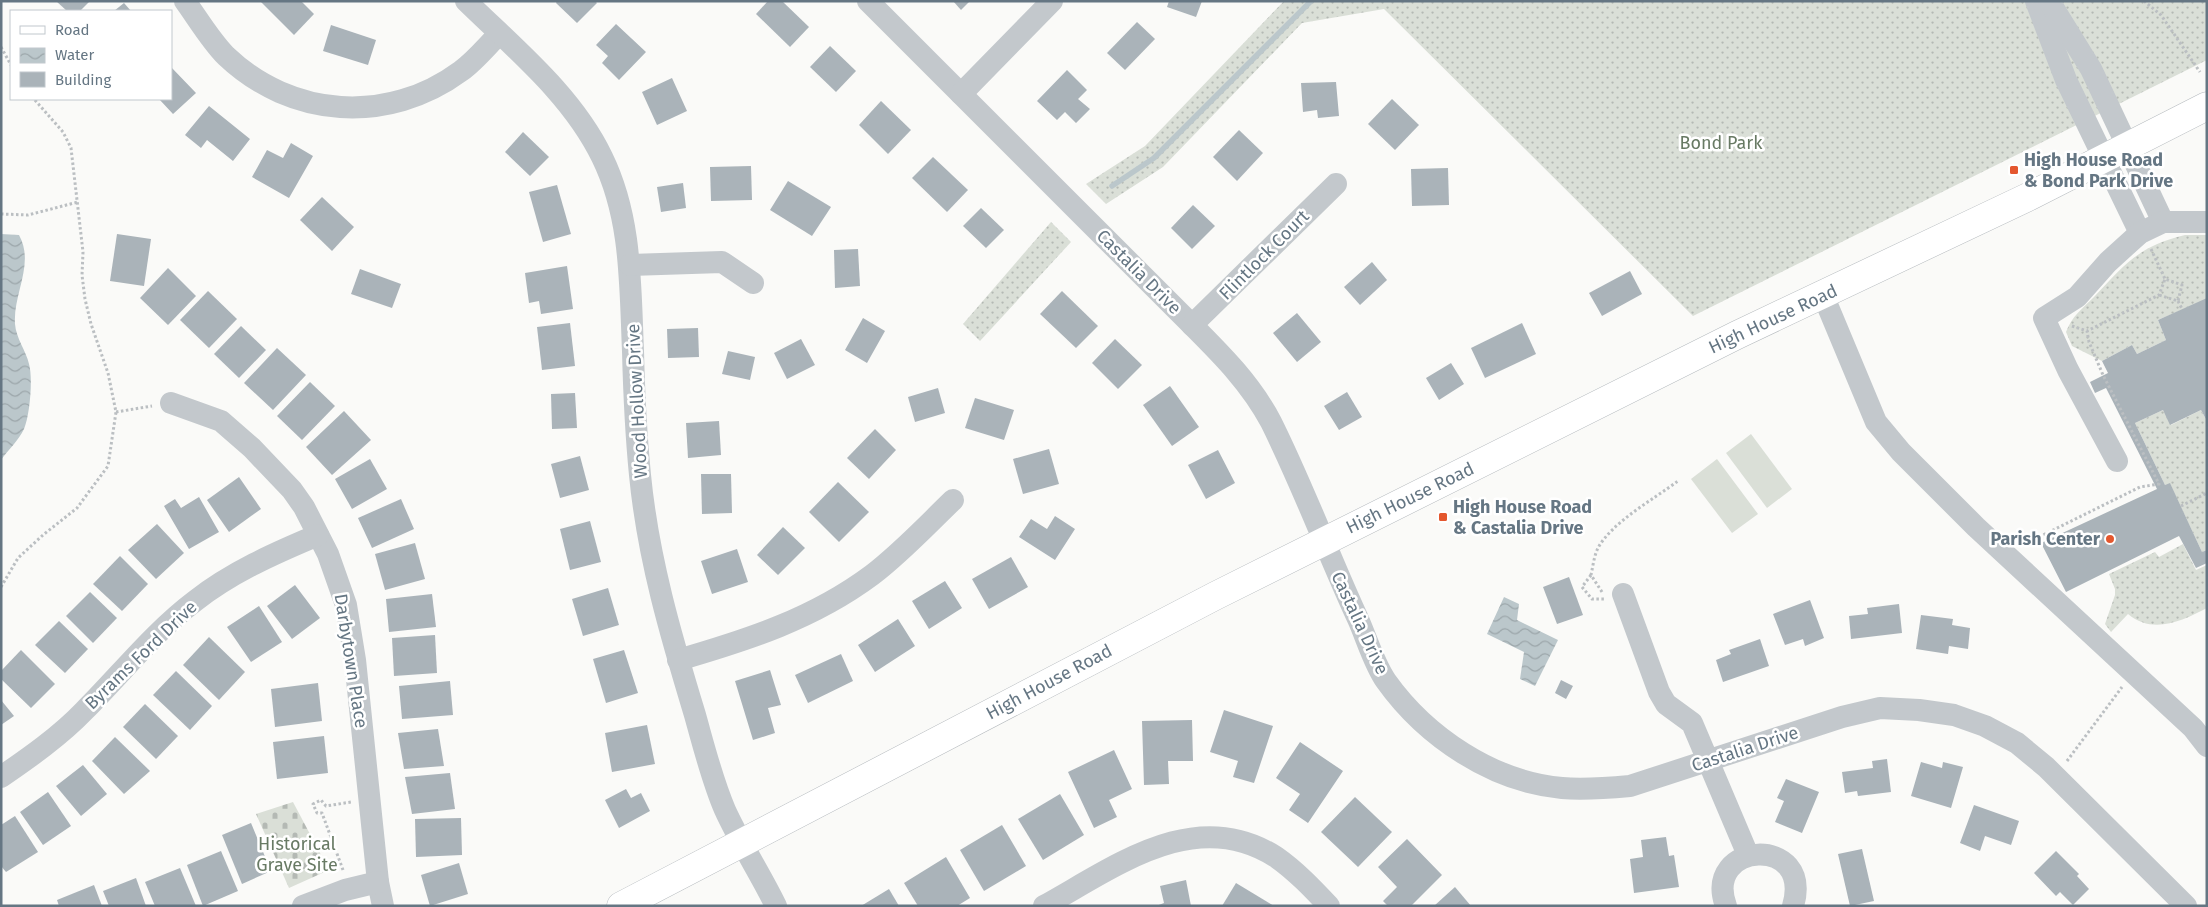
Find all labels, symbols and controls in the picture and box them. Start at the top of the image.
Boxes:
legend [10,10,172,100]
text: Road [55,21,90,39]
text: Water [55,46,94,64]
text: Building [55,71,111,89]
park label: Bond Park [1680,132,1763,154]
place label: High House Road & Bond Park Drive [2024,149,2173,192]
marker: High House Road & Bond Park Drive [2008,164,2020,176]
street label: Flintlock Court [1214,205,1314,305]
street label: Castalia Drive [1092,225,1186,319]
street label: High House Road [1705,280,1841,358]
street label: Wood Hollow Drive [622,323,652,479]
street label: High House Road [1342,457,1478,539]
place label: High House Road & Castalia Drive [1453,496,1592,539]
marker: High House Road & Castalia Drive [1437,511,1449,523]
place label: Parish Center [1991,528,2101,550]
marker: Parish Center [2104,533,2116,545]
street label: Castalia Drive [1327,568,1393,678]
street label: Darbytown Place [330,592,372,730]
street label: Byrams Ford Drive [80,596,202,714]
street label: High House Road [982,639,1116,725]
street label: Castalia Drive [1689,721,1801,777]
park label: Historical Grave Site [256,833,338,876]

